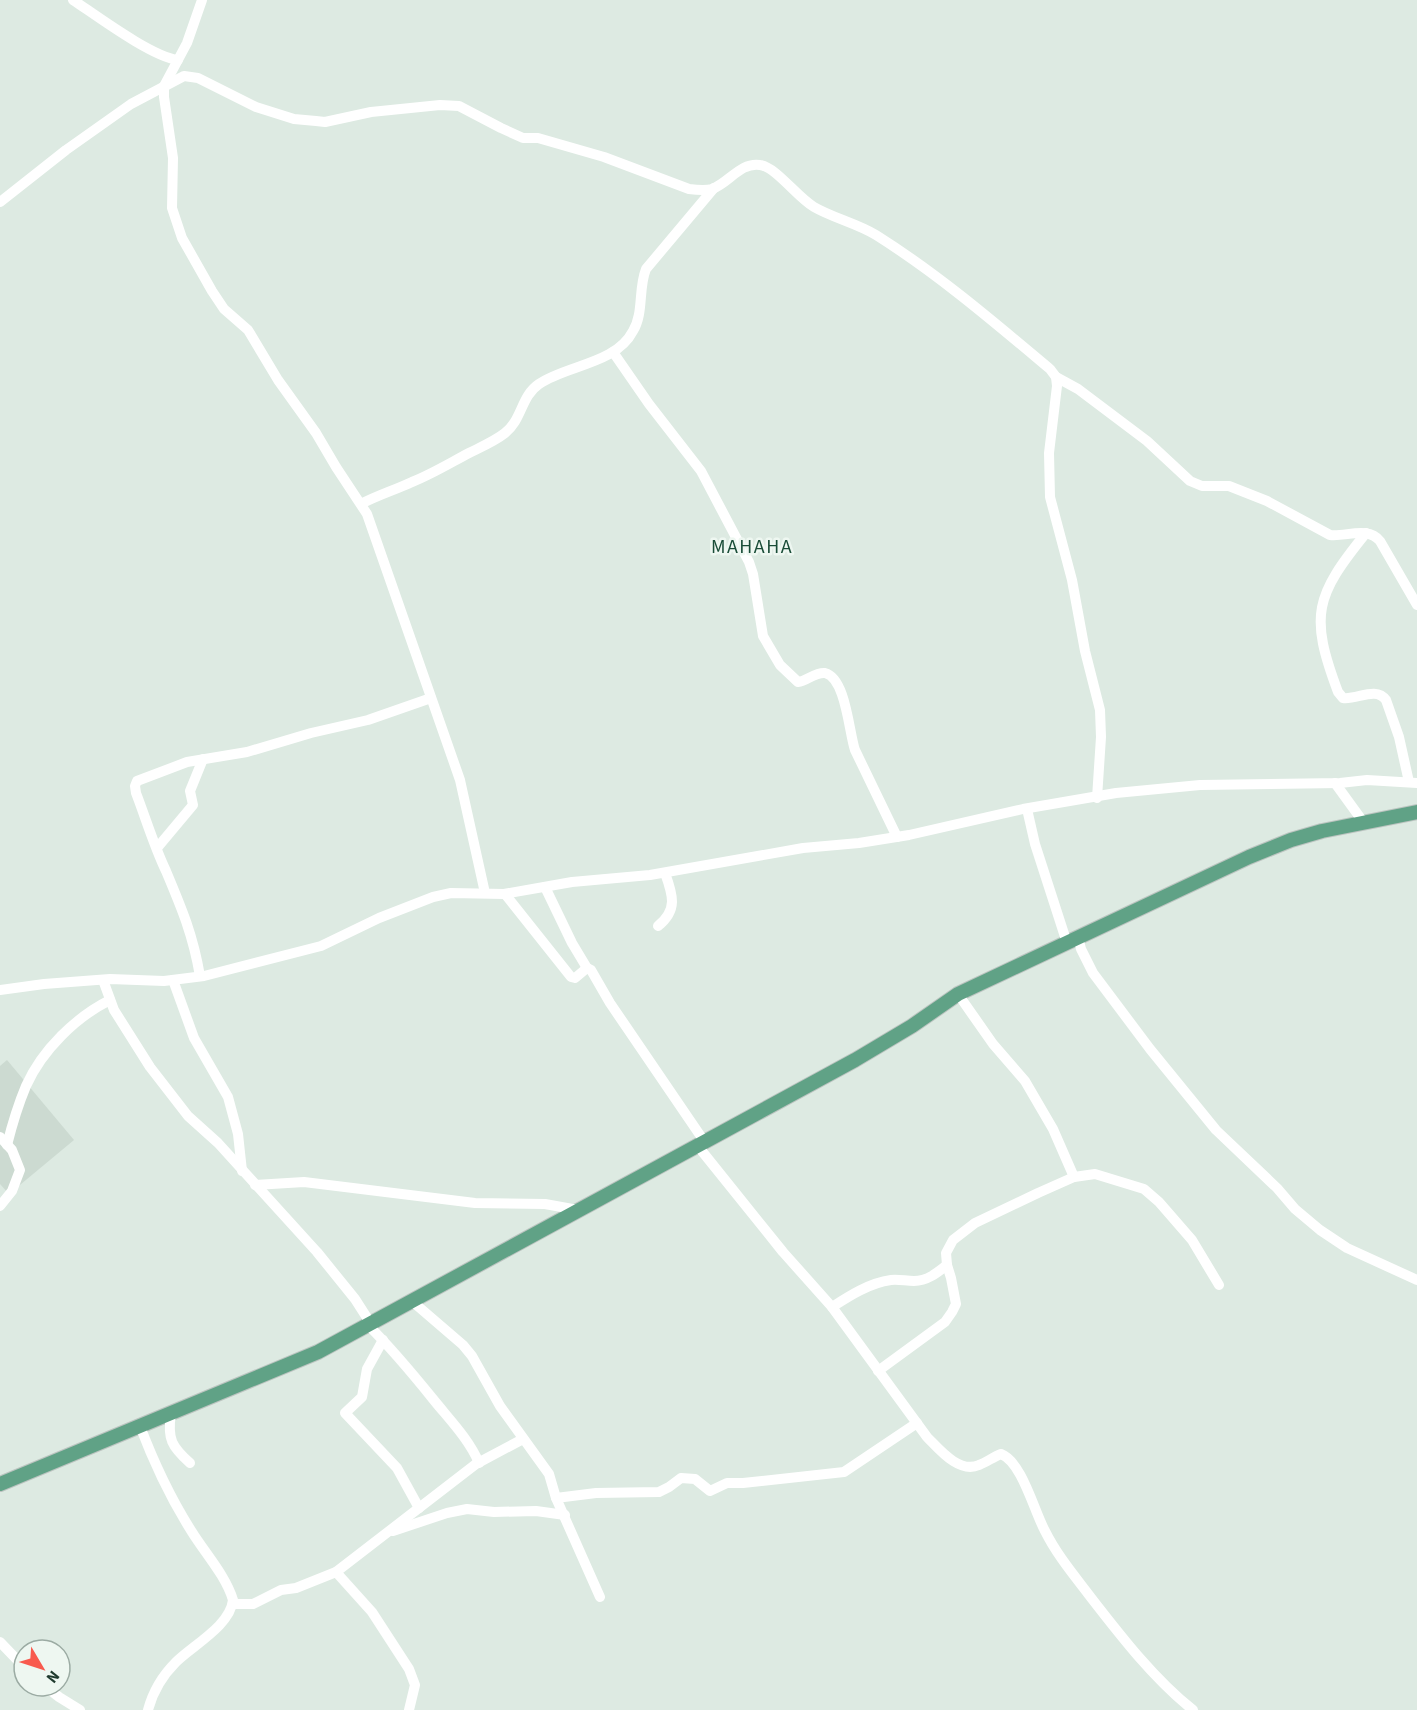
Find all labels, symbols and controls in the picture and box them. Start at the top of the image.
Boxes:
district label: MAHAHA [711,533,793,561]
north arrow [12,1638,72,1698]
text: N [41,1666,65,1688]

